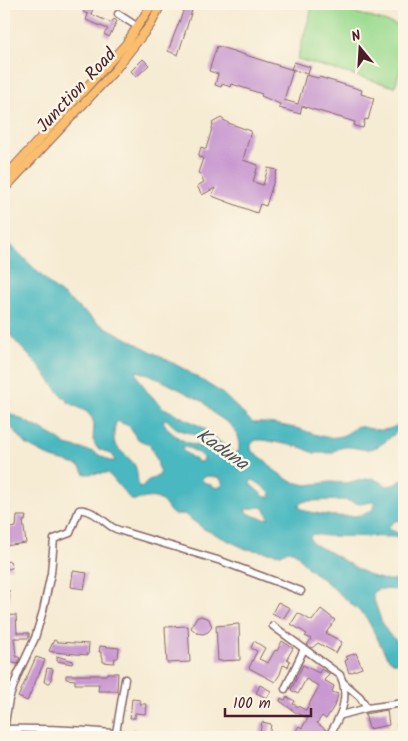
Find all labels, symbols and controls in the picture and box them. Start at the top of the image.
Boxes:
north arrow [336,22,386,72]
text: N [349,25,364,48]
street label: Junction Road [30,41,125,140]
water label: Kaduna [190,421,255,479]
scale bar [225,686,312,718]
text: 100 m [233,692,271,716]

